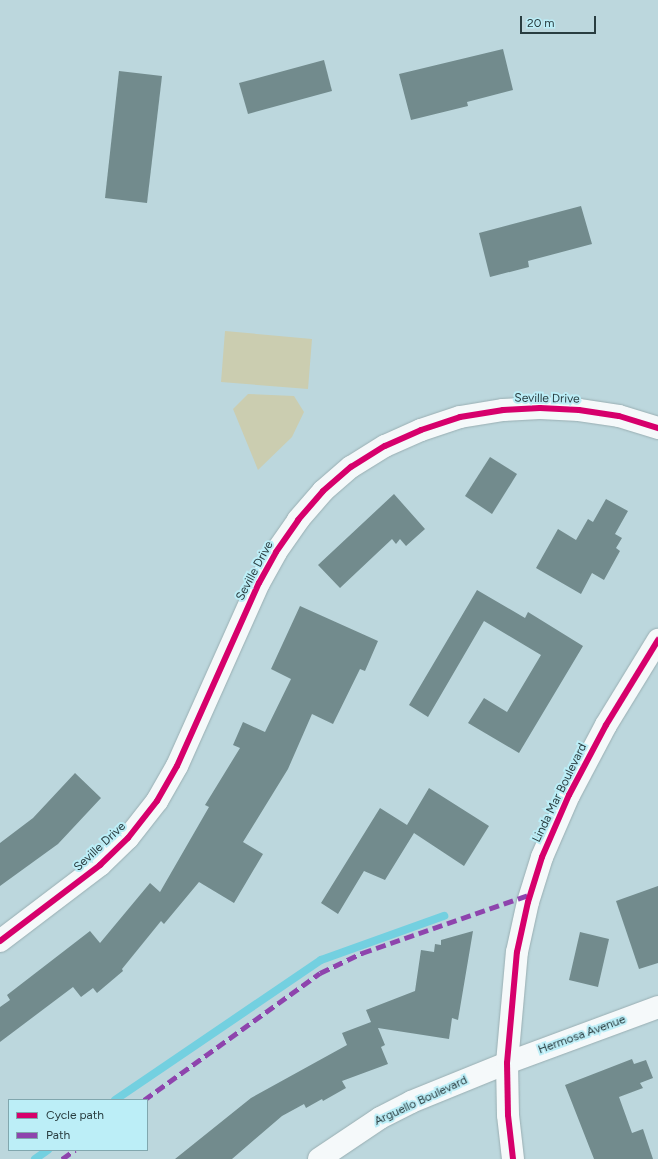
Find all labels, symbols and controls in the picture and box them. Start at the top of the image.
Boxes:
scale bar [522,8,598,34]
text: 20 m [527,16,555,30]
street label: Seville Drive [514,391,580,407]
street label: Seville Drive [233,539,277,603]
street label: Linda Mar Boulevard [530,741,590,845]
street label: Seville Drive [71,819,129,875]
street label: Hermosa Avenue [536,1012,628,1058]
street label: Arguello Boulevard [372,1073,470,1129]
legend [8,1099,148,1151]
text: Cycle path [46,1108,104,1122]
text: Path [46,1128,70,1142]

